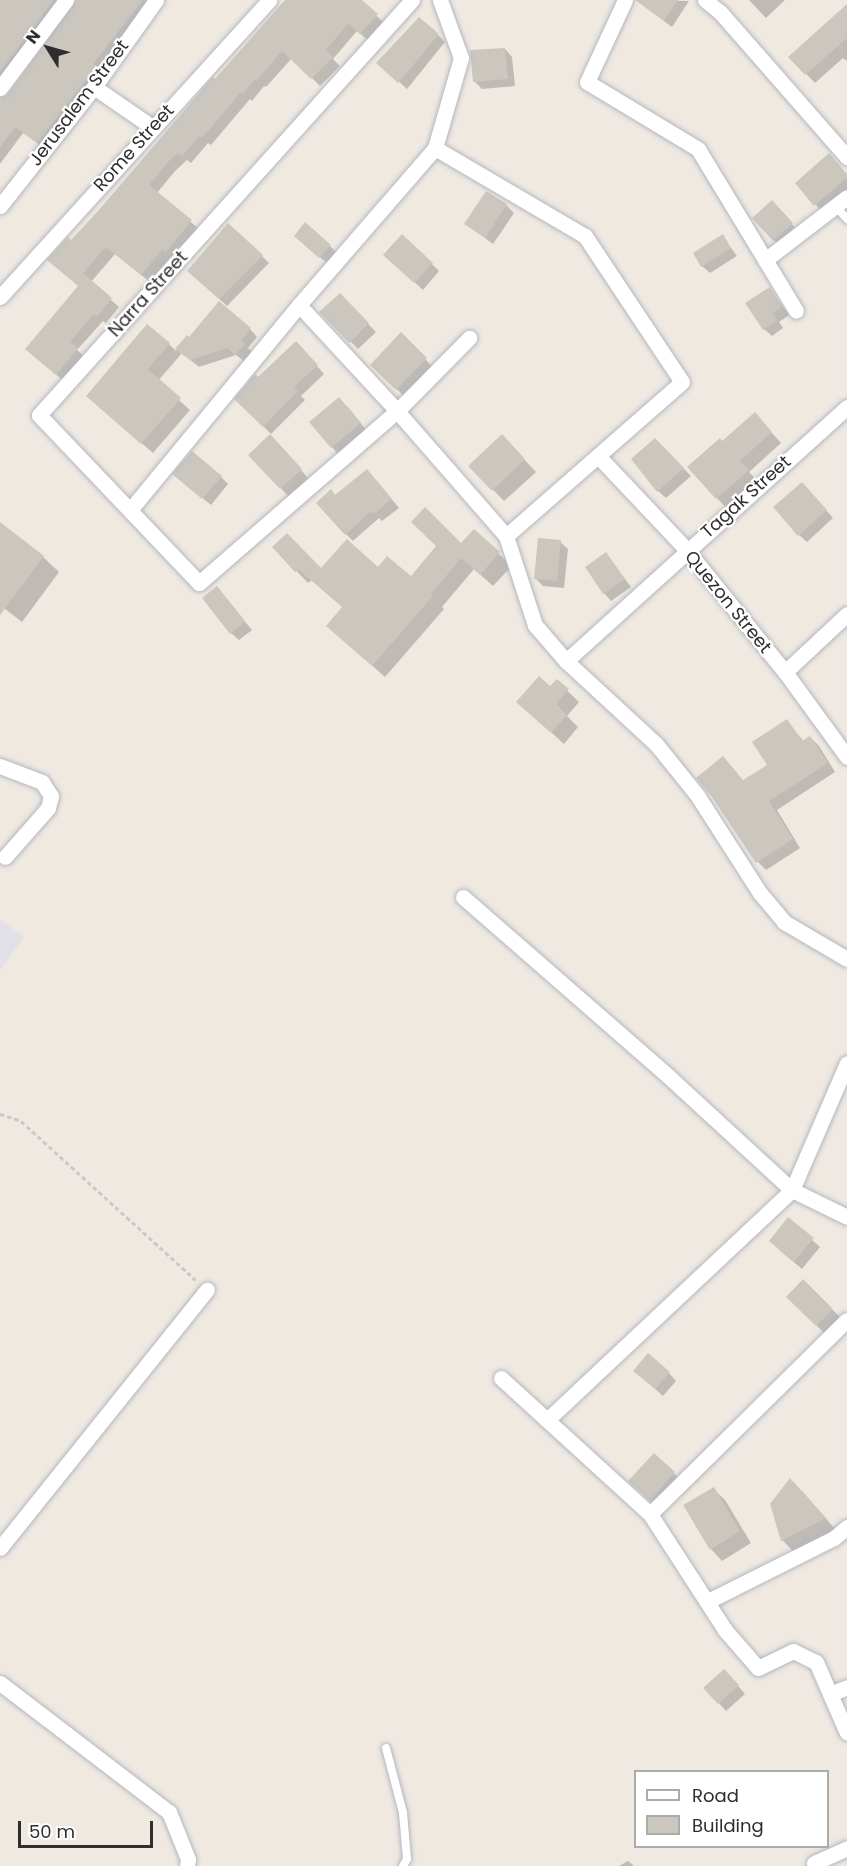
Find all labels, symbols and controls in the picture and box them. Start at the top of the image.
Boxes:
north arrow [18,18,78,78]
text: N [20,25,46,49]
street label: Jerusalem Street [25,36,133,170]
street label: Rome Street [89,100,179,196]
street label: Narra Street [104,247,192,341]
street label: Tagak Street [697,451,795,543]
street label: Quezon Street [680,546,776,658]
legend [634,1770,829,1848]
text: Road [692,1783,739,1808]
scale bar [21,1809,156,1847]
text: Building [692,1813,764,1838]
text: 50 m [29,1819,75,1844]

